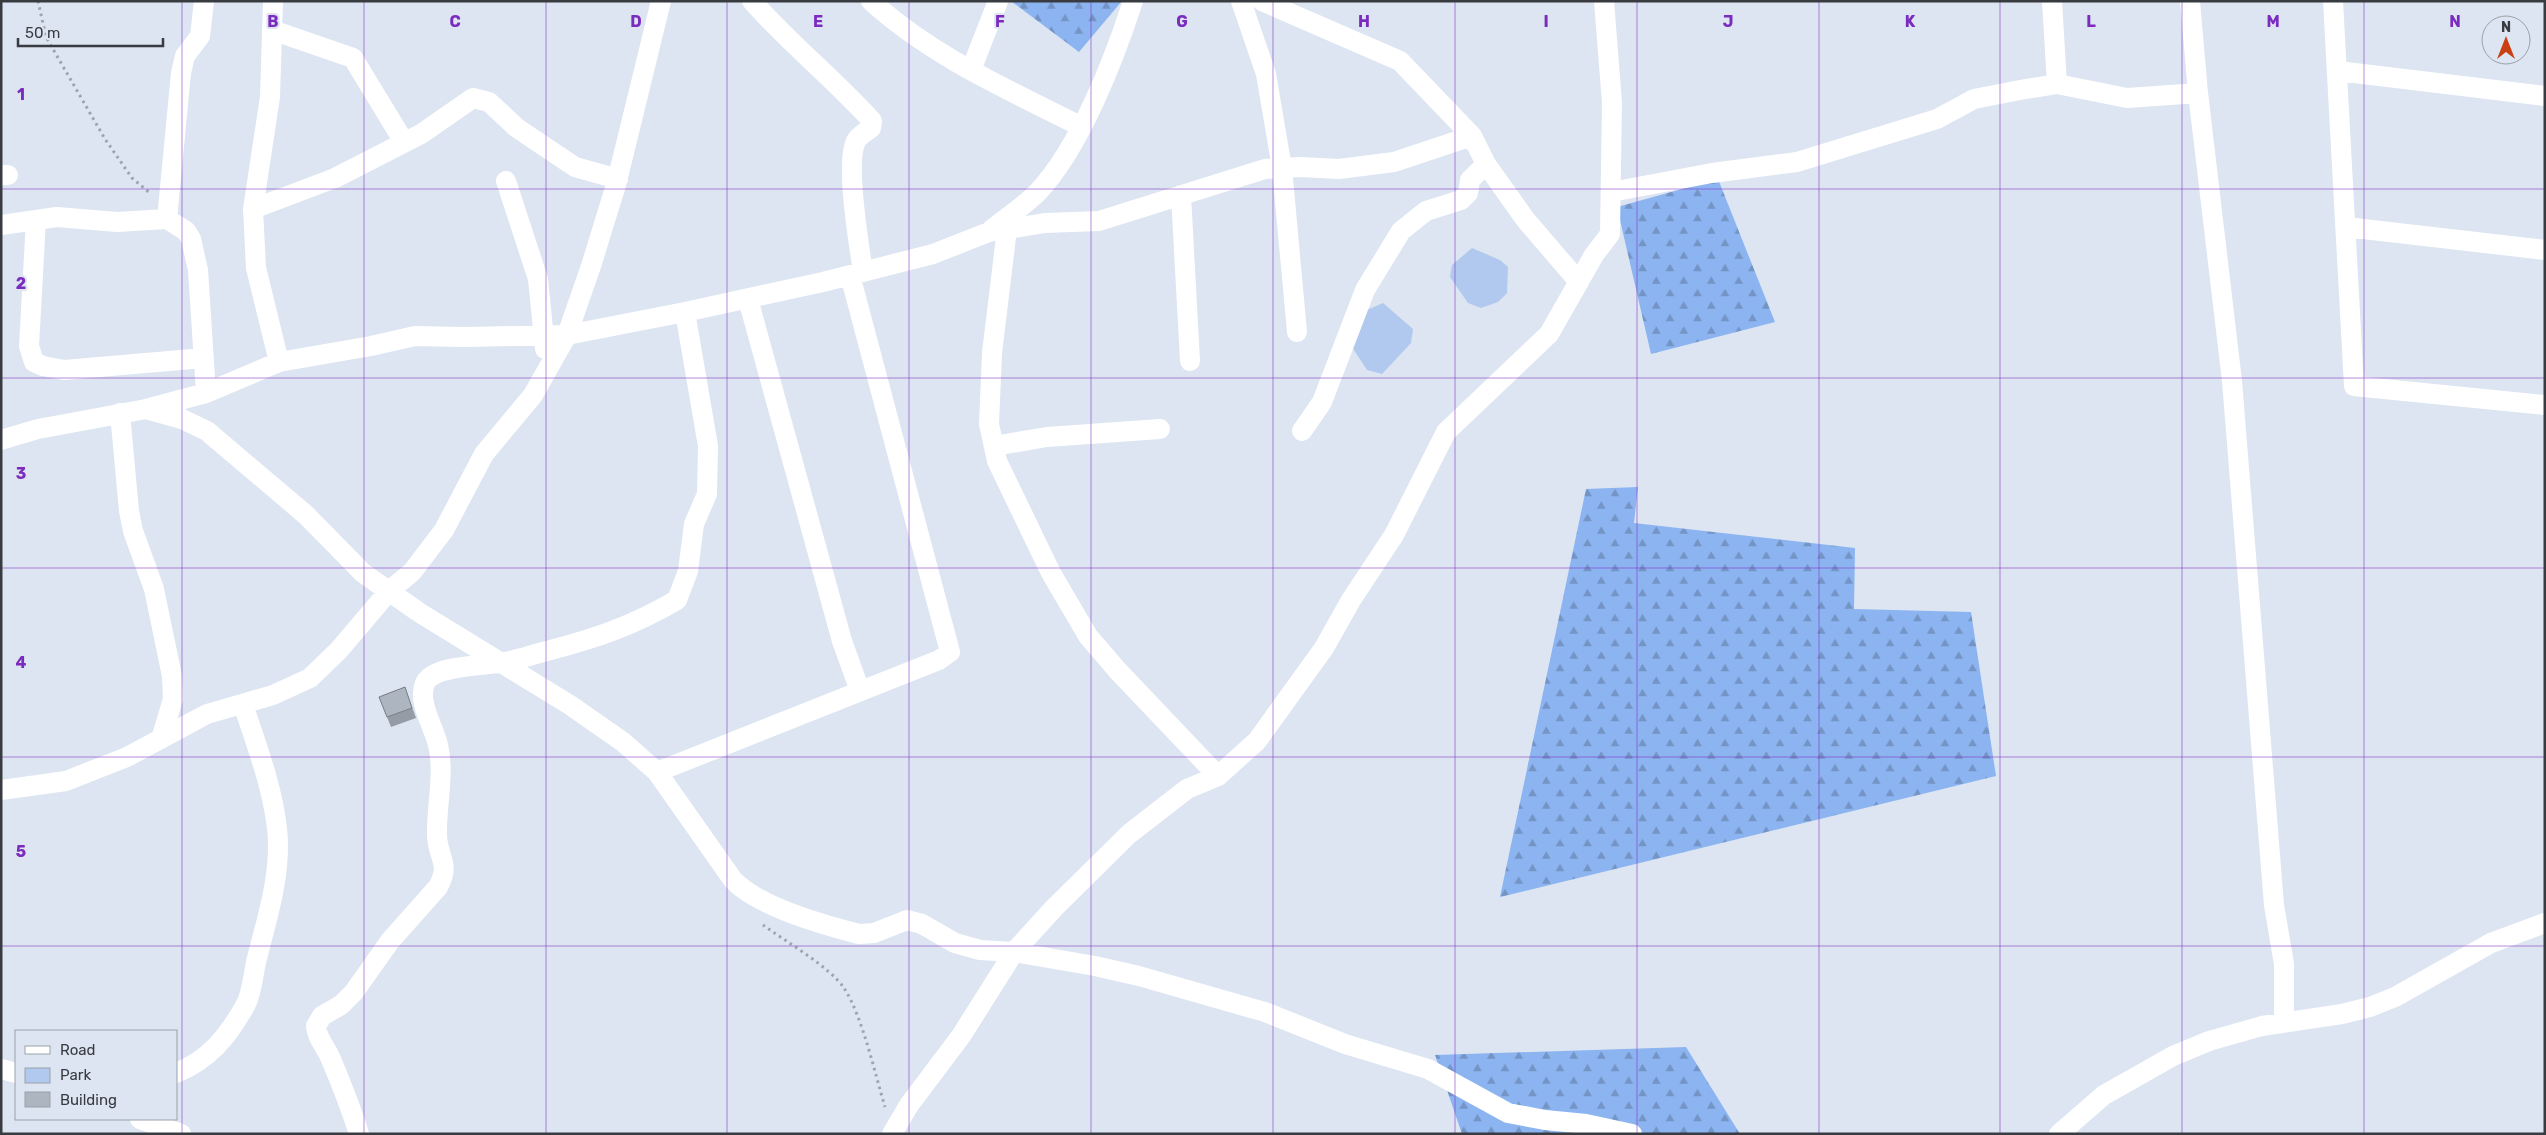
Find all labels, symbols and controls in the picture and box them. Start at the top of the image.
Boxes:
text: B [267,12,279,31]
text: C [449,12,461,31]
text: D [630,12,642,31]
text: E [813,12,823,31]
text: F [995,12,1005,31]
text: G [1176,12,1188,31]
text: H [1358,12,1370,31]
text: I [1543,12,1549,31]
text: J [1723,12,1733,31]
text: K [1905,12,1916,31]
text: L [2086,12,2096,31]
text: M [2266,12,2280,31]
text: N [2449,12,2461,31]
scale bar [18,15,162,47]
north arrow [2481,15,2531,65]
text: N [2501,19,2511,36]
text: 50 m [25,24,60,42]
text: 1 [17,85,25,104]
text: 2 [16,274,26,293]
text: 3 [16,464,26,483]
text: 4 [16,653,27,672]
text: 5 [16,842,26,861]
legend [15,1030,178,1120]
text: Road [60,1041,96,1059]
text: Park [60,1066,91,1084]
text: Building [60,1091,117,1109]

